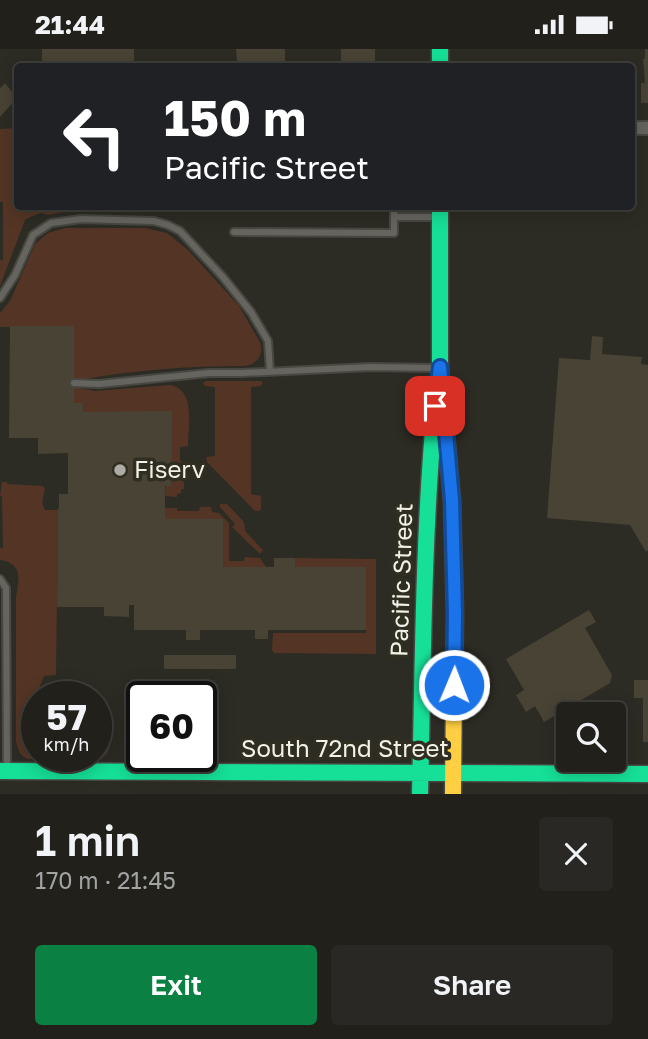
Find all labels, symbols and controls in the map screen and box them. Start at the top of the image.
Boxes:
text: 21:44 [35,9,105,40]
text: 150 m [164,88,306,147]
icon: left [49,91,140,182]
text: Pacific Street [164,148,369,186]
pin [405,376,465,436]
icon: arrive [416,387,454,425]
place label: Fiserv [134,454,205,483]
marker: Fiserv [112,462,128,478]
street label: Pacific Street [383,503,418,657]
position arrow [417,648,491,722]
speed limit sign: 60 [126,681,217,772]
text: 57 [46,696,87,738]
map controls [556,702,626,772]
button: search [556,702,626,772]
text: km/h [44,733,89,755]
street label: South 72nd Street [241,733,449,762]
text: 1 min [35,815,140,865]
button: close [539,817,613,891]
text: 170 m · 21:45 [35,866,176,894]
button: Exit [35,945,317,1025]
button: Share [331,945,613,1025]

